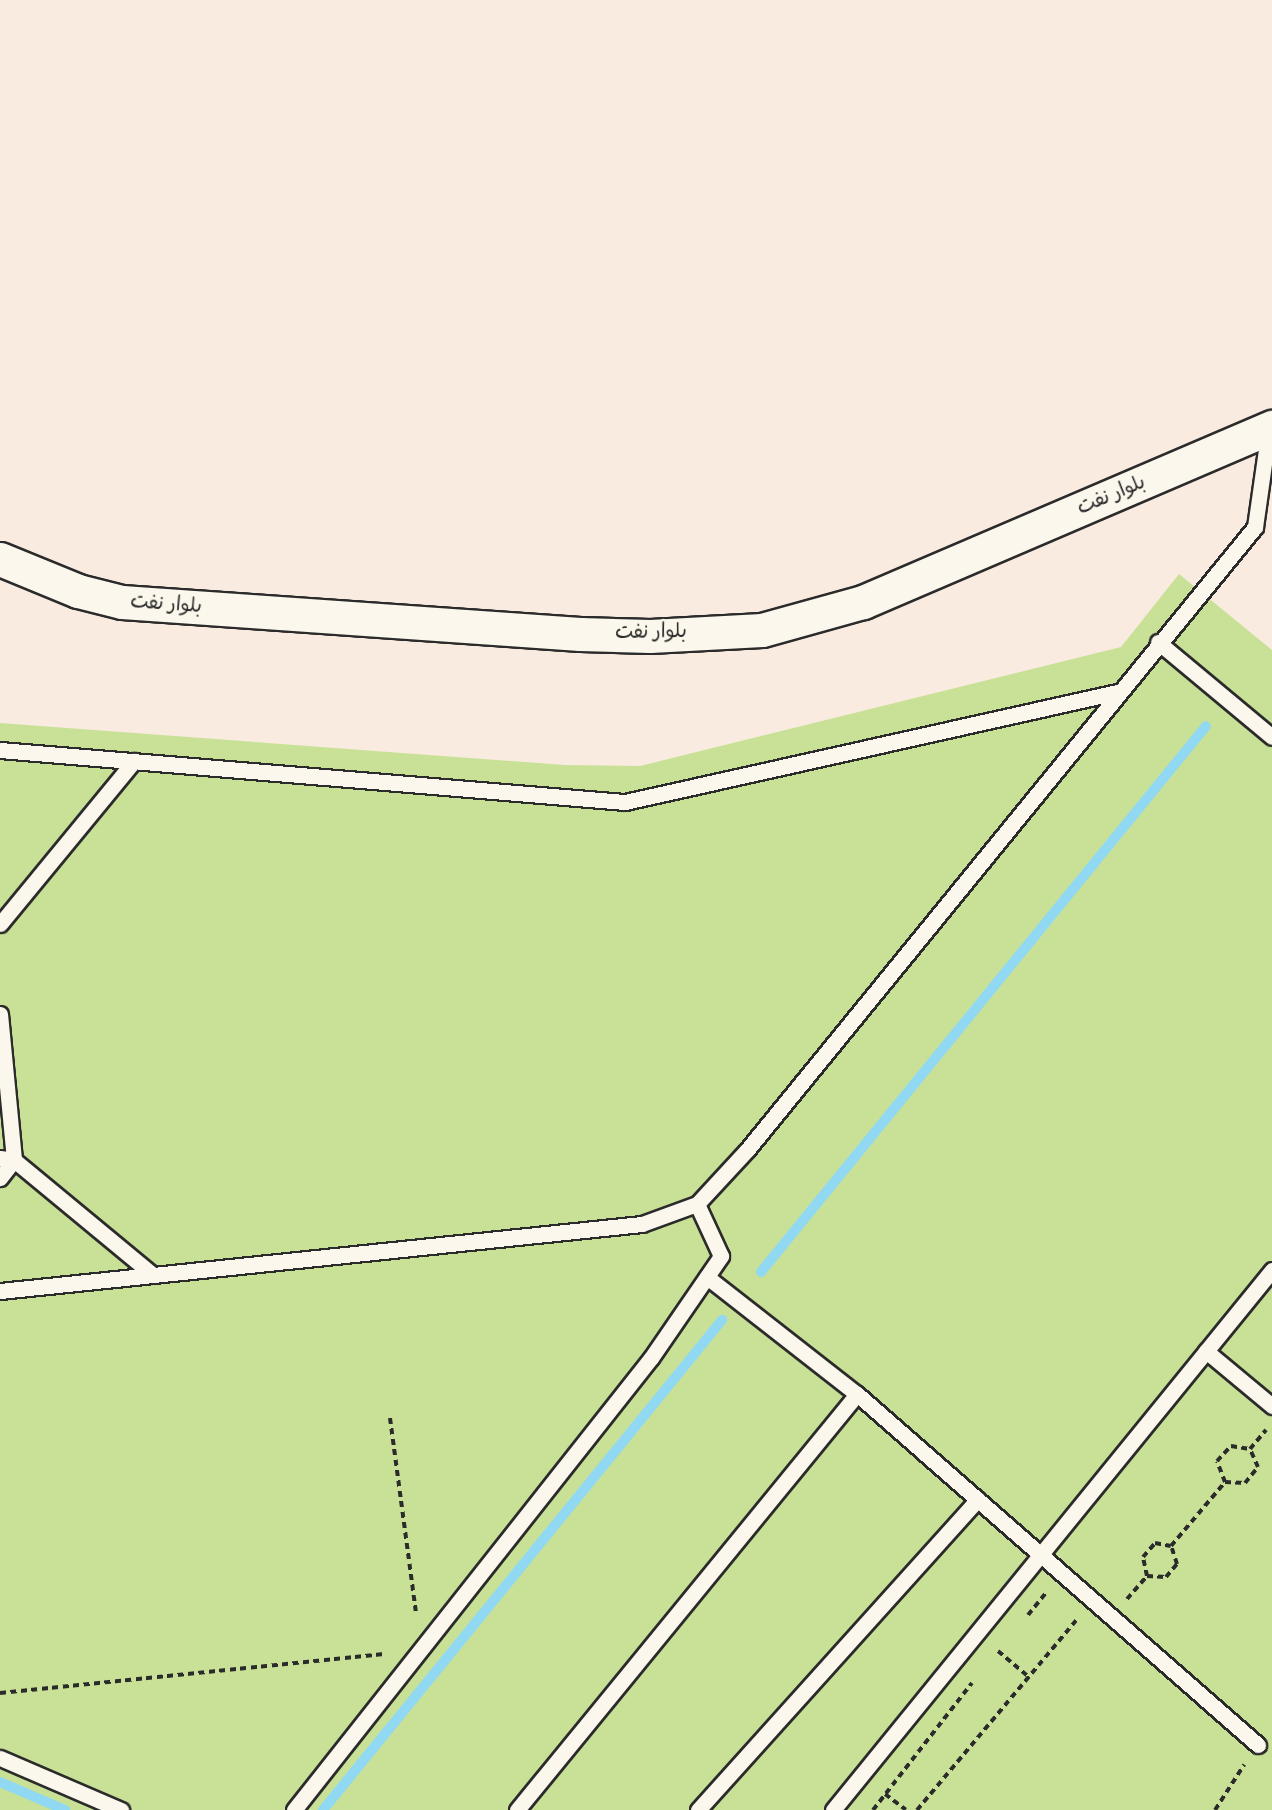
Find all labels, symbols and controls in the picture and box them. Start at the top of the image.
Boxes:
street label: بلوار نفت [1074,472,1150,522]
street label: بلوار نفت [129,592,203,620]
street label: بلوار نفت [615,621,687,647]

